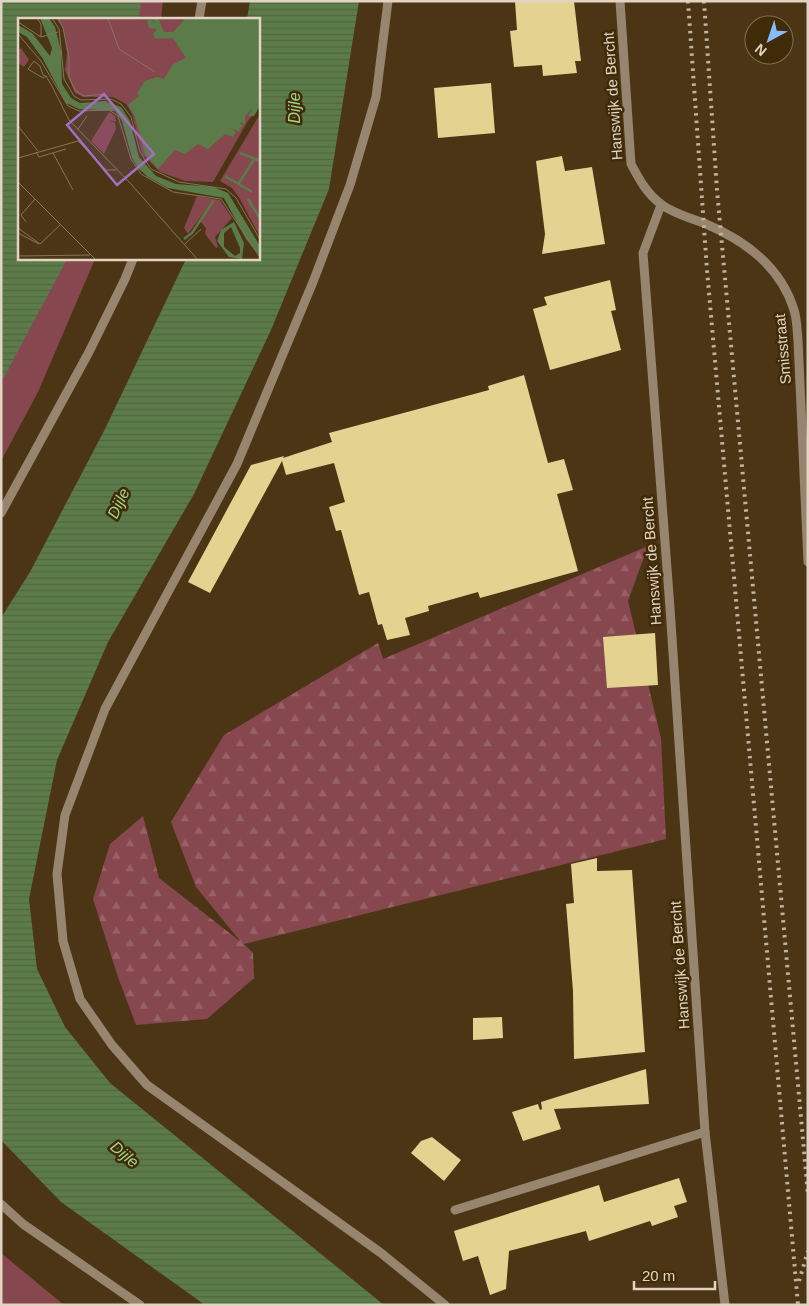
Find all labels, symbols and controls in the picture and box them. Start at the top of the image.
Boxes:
north arrow [744,15,794,65]
inset map [18,18,260,260]
street label: Hanswijk de Bercht [599,31,625,161]
text: N [752,41,770,59]
water label: Dijle [286,92,303,124]
street label: Smisstraat [771,312,794,385]
water label: Dijle [104,485,133,521]
street label: Hanswijk de Bercht [638,496,664,626]
street label: Hanswijk de Bercht [666,900,692,1030]
water label: Dijle [107,1138,142,1171]
scale bar [634,1258,715,1290]
text: 20 m [642,1267,675,1284]

